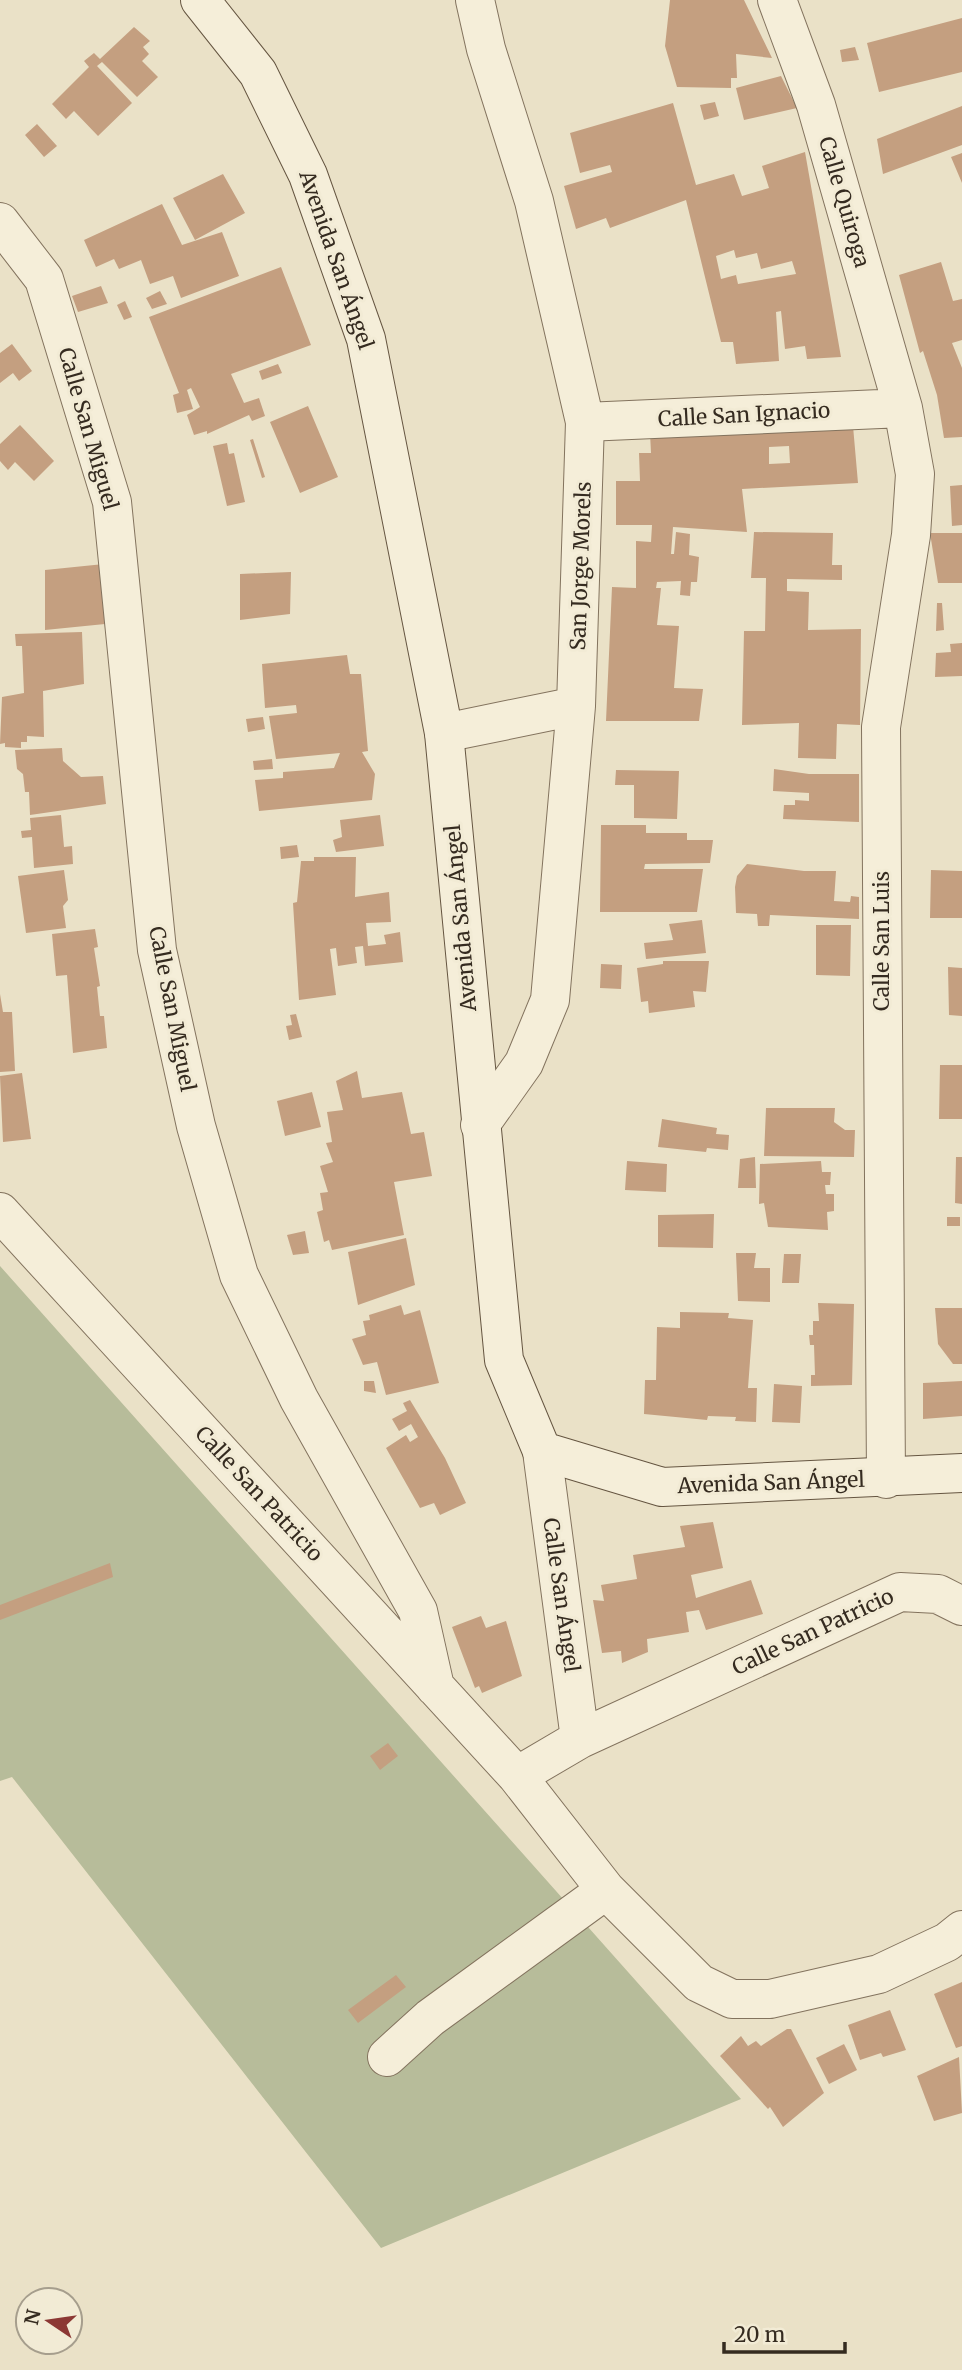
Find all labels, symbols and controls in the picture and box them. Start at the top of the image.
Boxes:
street label: Calle Quiroga [813,133,876,270]
street label: Avenida San Ángel [293,166,381,353]
street label: Calle San Miguel [52,344,125,514]
street label: Calle San Ignacio [657,397,831,432]
street label: San Jorge Morels [564,481,597,651]
street label: Avenida San Ángel [438,823,482,1014]
street label: Calle San Luis [868,871,895,1011]
street label: Calle San Miguel [143,924,202,1094]
street label: Calle San Patricio [190,1420,329,1567]
street label: Avenida San Ángel [676,1465,866,1499]
street label: Calle San Ángel [537,1516,587,1674]
street label: Calle San Patricio [728,1582,898,1681]
north arrow [14,2286,84,2356]
text: N [19,2307,46,2327]
scale bar [724,2310,845,2354]
text: 20 m [734,2321,786,2348]

